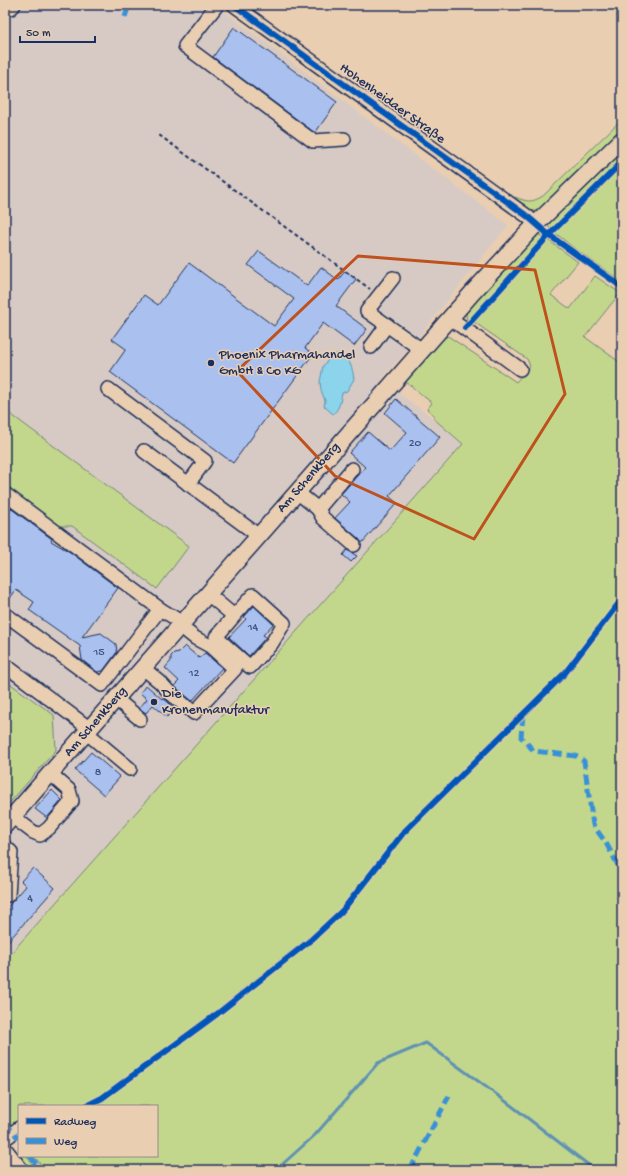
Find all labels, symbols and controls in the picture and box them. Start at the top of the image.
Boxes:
scale bar [20,18,95,44]
text: 50 m [26,27,51,41]
street label: Hohenheidaer Straße [336,60,449,149]
place label: Phoenix Pharmahandel GmbH & Co KG [218,347,355,380]
marker: Phoenix Pharmahandel GmbH & Co KG [206,358,216,368]
house number: 20 [409,437,422,451]
street label: Am Schenkberg [274,439,344,517]
house number: 14 [247,621,259,635]
house number: 15 [92,646,105,660]
house number: 12 [188,667,199,681]
street label: Am Schenkberg [61,683,131,761]
place label: Die Kronenmanufaktur [161,686,270,719]
marker: Die Kronenmanufaktur [149,697,159,707]
house number: 8 [95,766,102,780]
house number: 4 [27,892,33,906]
legend [18,1105,158,1157]
text: Radweg [54,1116,96,1130]
text: Weg [54,1136,77,1150]

